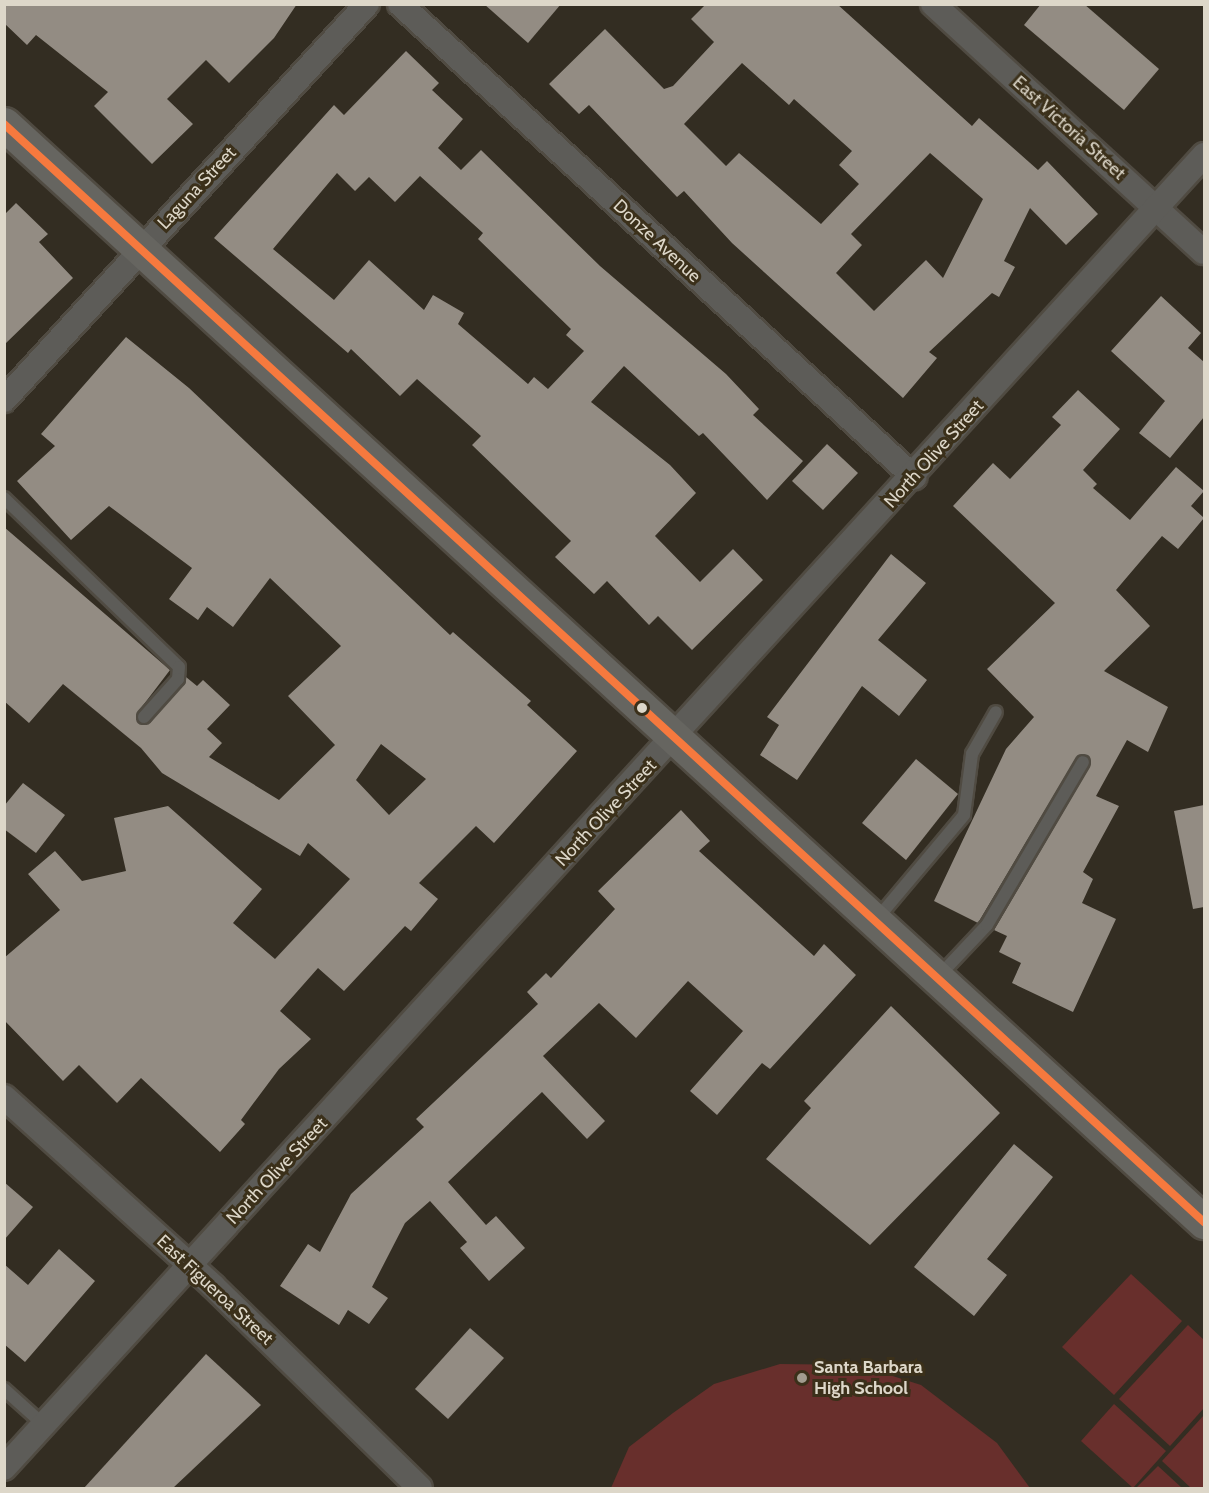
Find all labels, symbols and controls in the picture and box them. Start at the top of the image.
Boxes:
street label: East Victoria Street [1008,72,1130,184]
street label: Laguna Street [153,142,241,234]
street label: Donze Avenue [609,195,705,287]
street label: North Olive Street [880,396,988,512]
unlabelled marker [636,702,648,714]
street label: North Olive Street [551,755,661,871]
street label: North Olive Street [222,1113,332,1229]
street label: East Figueroa Street [152,1231,278,1349]
place label: Santa Barbara High School [814,1357,923,1400]
marker: Santa Barbara High School [795,1371,809,1385]

